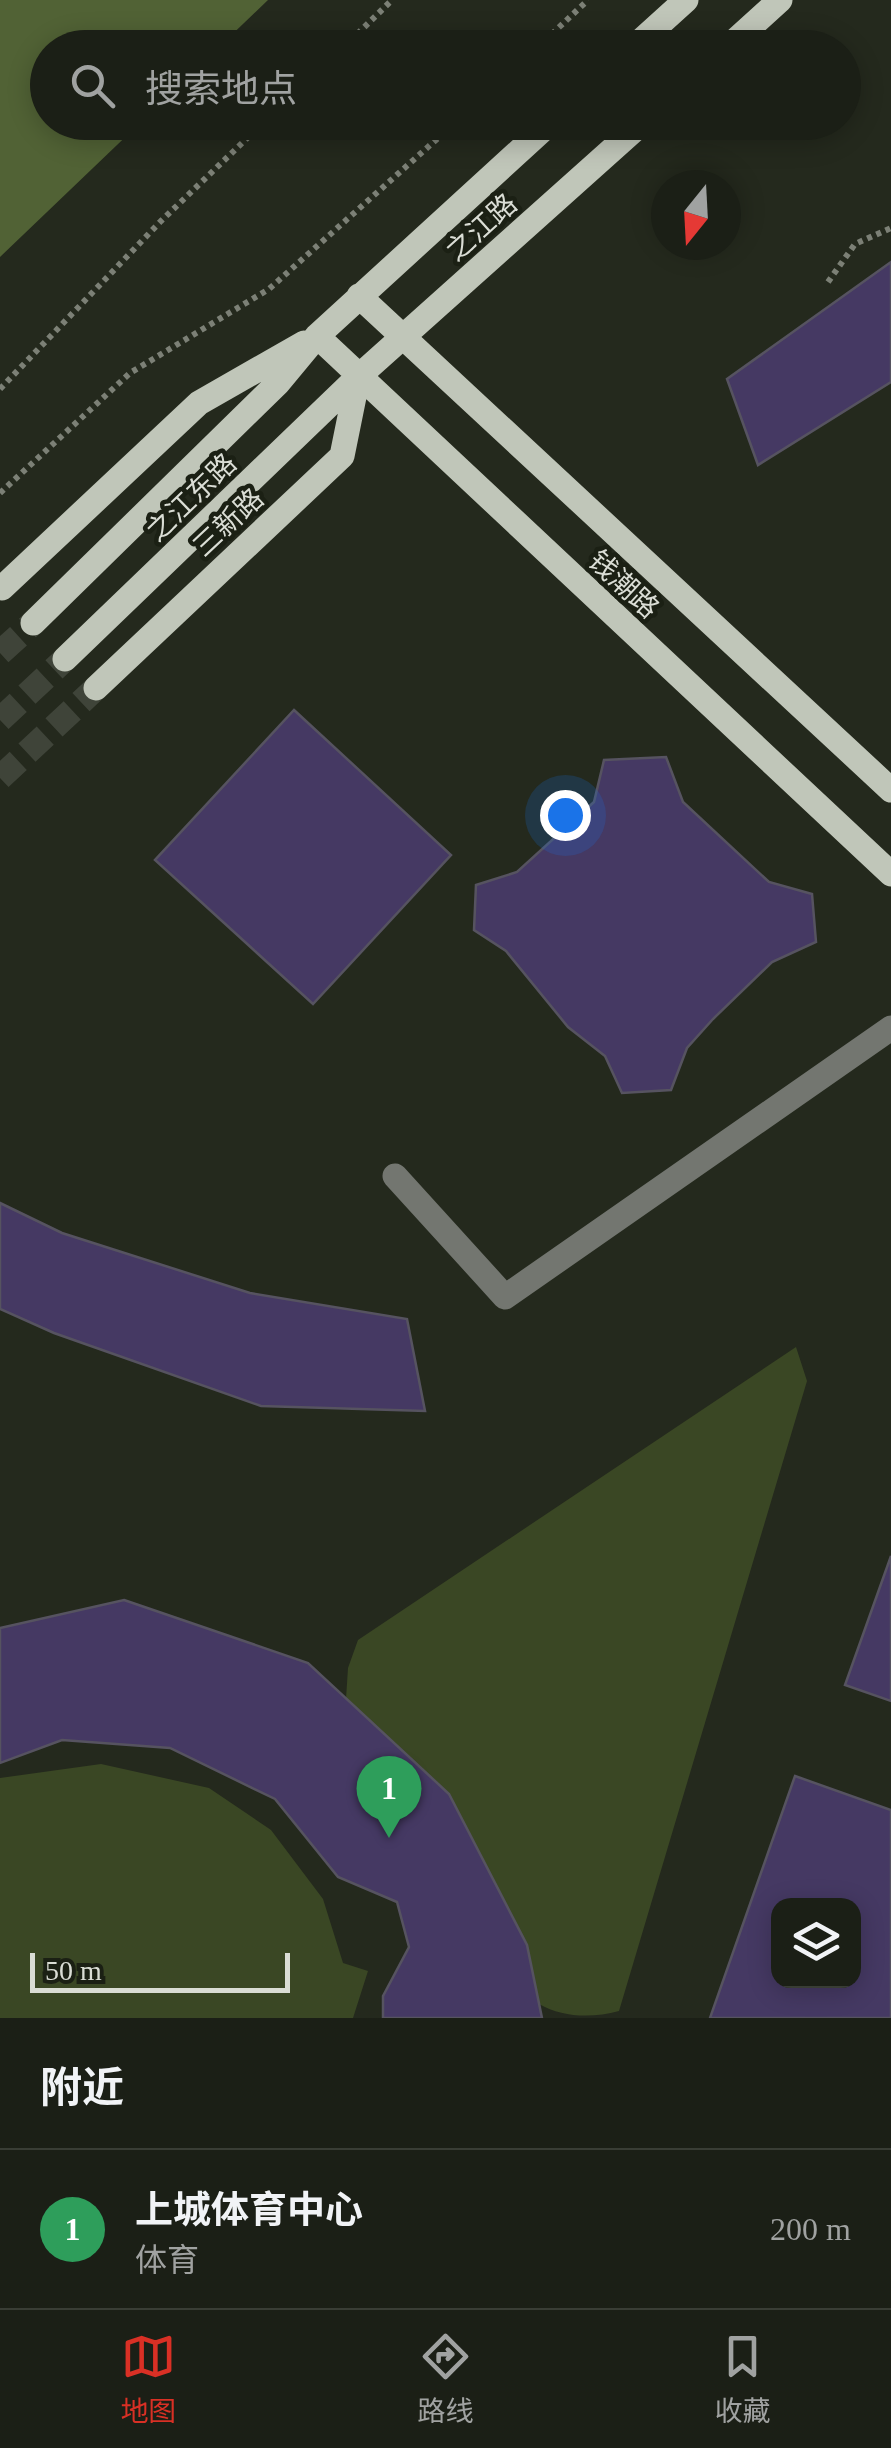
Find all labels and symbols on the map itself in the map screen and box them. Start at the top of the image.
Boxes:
north arrow [651,170,741,260]
street label: 之江路 [440,188,523,267]
street label: 之江东路 [140,447,242,547]
street label: 三新路 [187,482,270,562]
street label: 钱潮路 [582,544,665,624]
your location [540,790,591,841]
pin: 1 [356,1756,422,1838]
scale bar [30,1948,290,1992]

